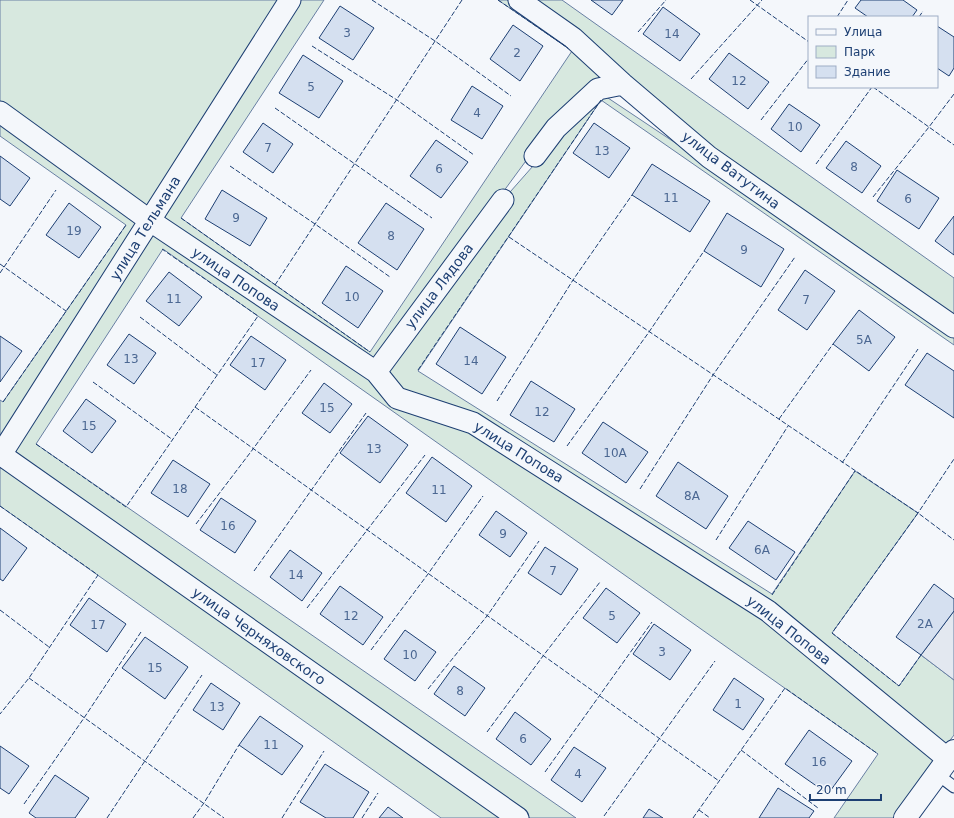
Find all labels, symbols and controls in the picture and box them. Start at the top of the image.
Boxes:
legend [808,16,938,88]
text: Улица [844,25,882,39]
house number: 3 [343,26,351,40]
house number: 14 [664,27,680,41]
text: Парк [844,45,875,59]
house number: 2 [513,46,521,60]
text: Здание [844,65,890,79]
house number: 12 [731,74,747,88]
house number: 5 [307,80,315,94]
house number: 4 [473,106,481,120]
house number: 10 [787,120,803,134]
street label: улица Ватутина [679,128,783,212]
house number: 7 [264,141,272,155]
house number: 13 [594,144,610,158]
house number: 8 [850,160,858,174]
house number: 6 [435,162,443,176]
street label: улица Тельмана [106,173,184,283]
house number: 11 [663,191,679,205]
house number: 6 [904,192,912,206]
house number: 9 [232,211,240,225]
house number: 19 [66,224,82,238]
house number: 8 [387,229,395,243]
street label: улица Лядова [402,240,476,332]
house number: 9 [740,243,748,257]
street label: улица Попова [189,244,283,314]
house number: 10 [344,290,360,304]
house number: 11 [166,292,182,306]
house number: 7 [802,293,810,307]
house number: 5А [856,333,873,347]
house number: 13 [123,352,139,366]
house number: 14 [463,354,479,368]
house number: 17 [250,356,266,370]
house number: 15 [319,401,335,415]
house number: 12 [534,405,550,419]
street label: улица Попова [471,418,567,486]
house number: 15 [81,419,97,433]
house number: 13 [366,442,382,456]
house number: 10А [603,446,628,460]
house number: 18 [172,482,188,496]
house number: 11 [431,483,447,497]
house number: 8А [684,489,701,503]
house number: 16 [220,519,236,533]
house number: 9 [499,527,507,541]
house number: 6А [754,543,771,557]
house number: 7 [549,564,557,578]
house number: 14 [288,568,304,582]
street label: улица Черняховского [189,584,329,688]
street label: улица Попова [744,592,834,668]
house number: 12 [343,609,359,623]
house number: 5 [608,609,616,623]
house number: 2А [917,617,934,631]
house number: 17 [90,618,106,632]
house number: 3 [658,645,666,659]
house number: 10 [402,648,418,662]
house number: 15 [147,661,163,675]
house number: 8 [456,684,464,698]
house number: 1 [734,697,742,711]
house number: 13 [209,700,225,714]
house number: 6 [519,732,527,746]
house number: 11 [263,738,279,752]
house number: 16 [811,755,827,769]
house number: 4 [574,767,582,781]
scale bar [810,776,881,802]
text: 20 m [816,783,847,797]

